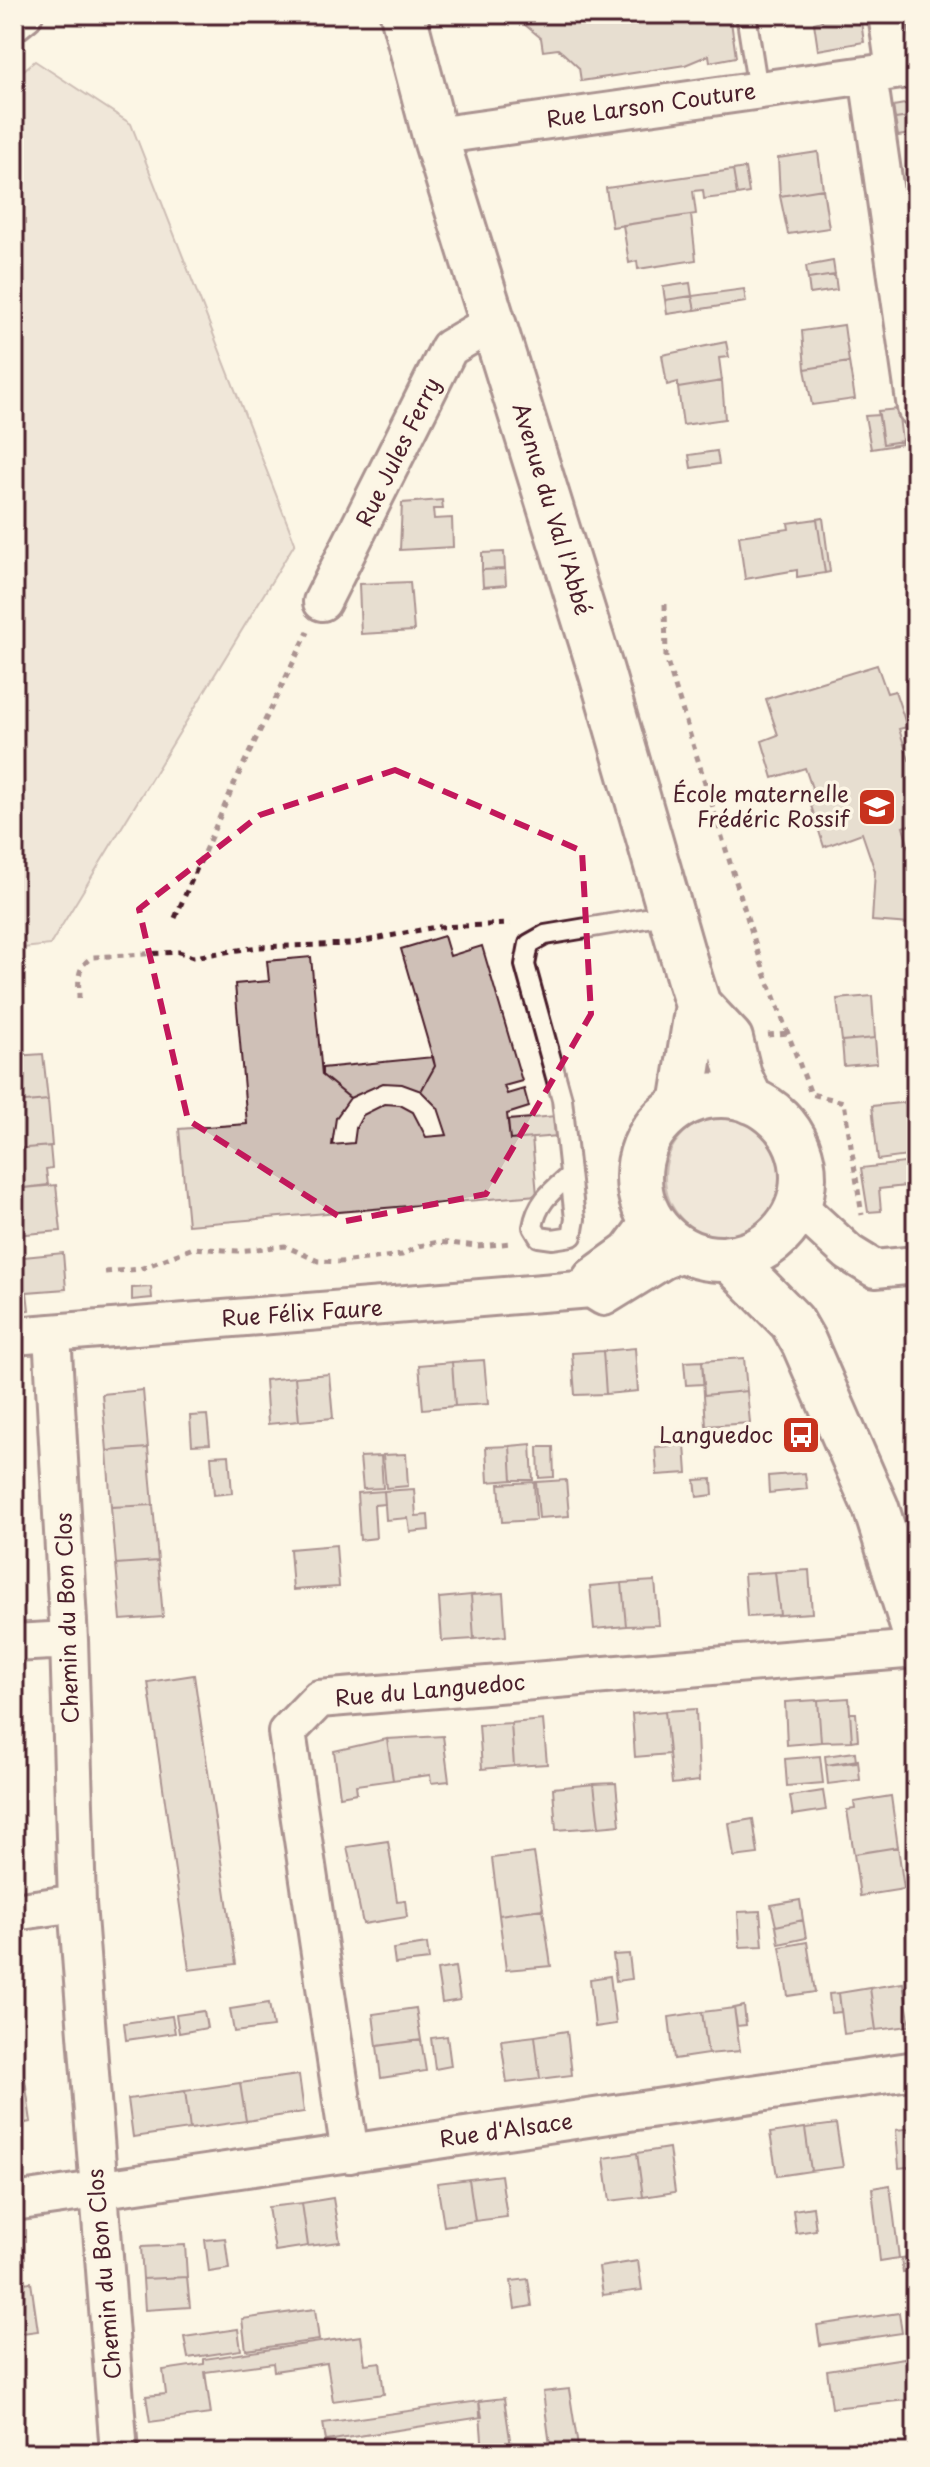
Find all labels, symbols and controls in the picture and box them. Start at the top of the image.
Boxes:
street label: Rue Larson Couture [544,72,758,135]
street label: Rue Jules Ferry [346,371,447,532]
street label: Avenue du Val l'Abbé [505,398,601,619]
place label: École maternelle Frédéric Rossif [673,776,851,834]
school or university icon: École maternelle Frédéric Rossif [856,786,898,828]
street label: Rue Félix Faure [220,1289,384,1334]
bus stop icon: Languedoc [780,1414,822,1456]
place label: Languedoc [659,1417,773,1450]
street label: Chemin du Bon Clos [45,1512,86,1724]
street label: Rue du Languedoc [334,1664,526,1713]
street label: Rue d'Alsace [437,2103,574,2154]
street label: Chemin du Bon Clos [77,2167,128,2381]

